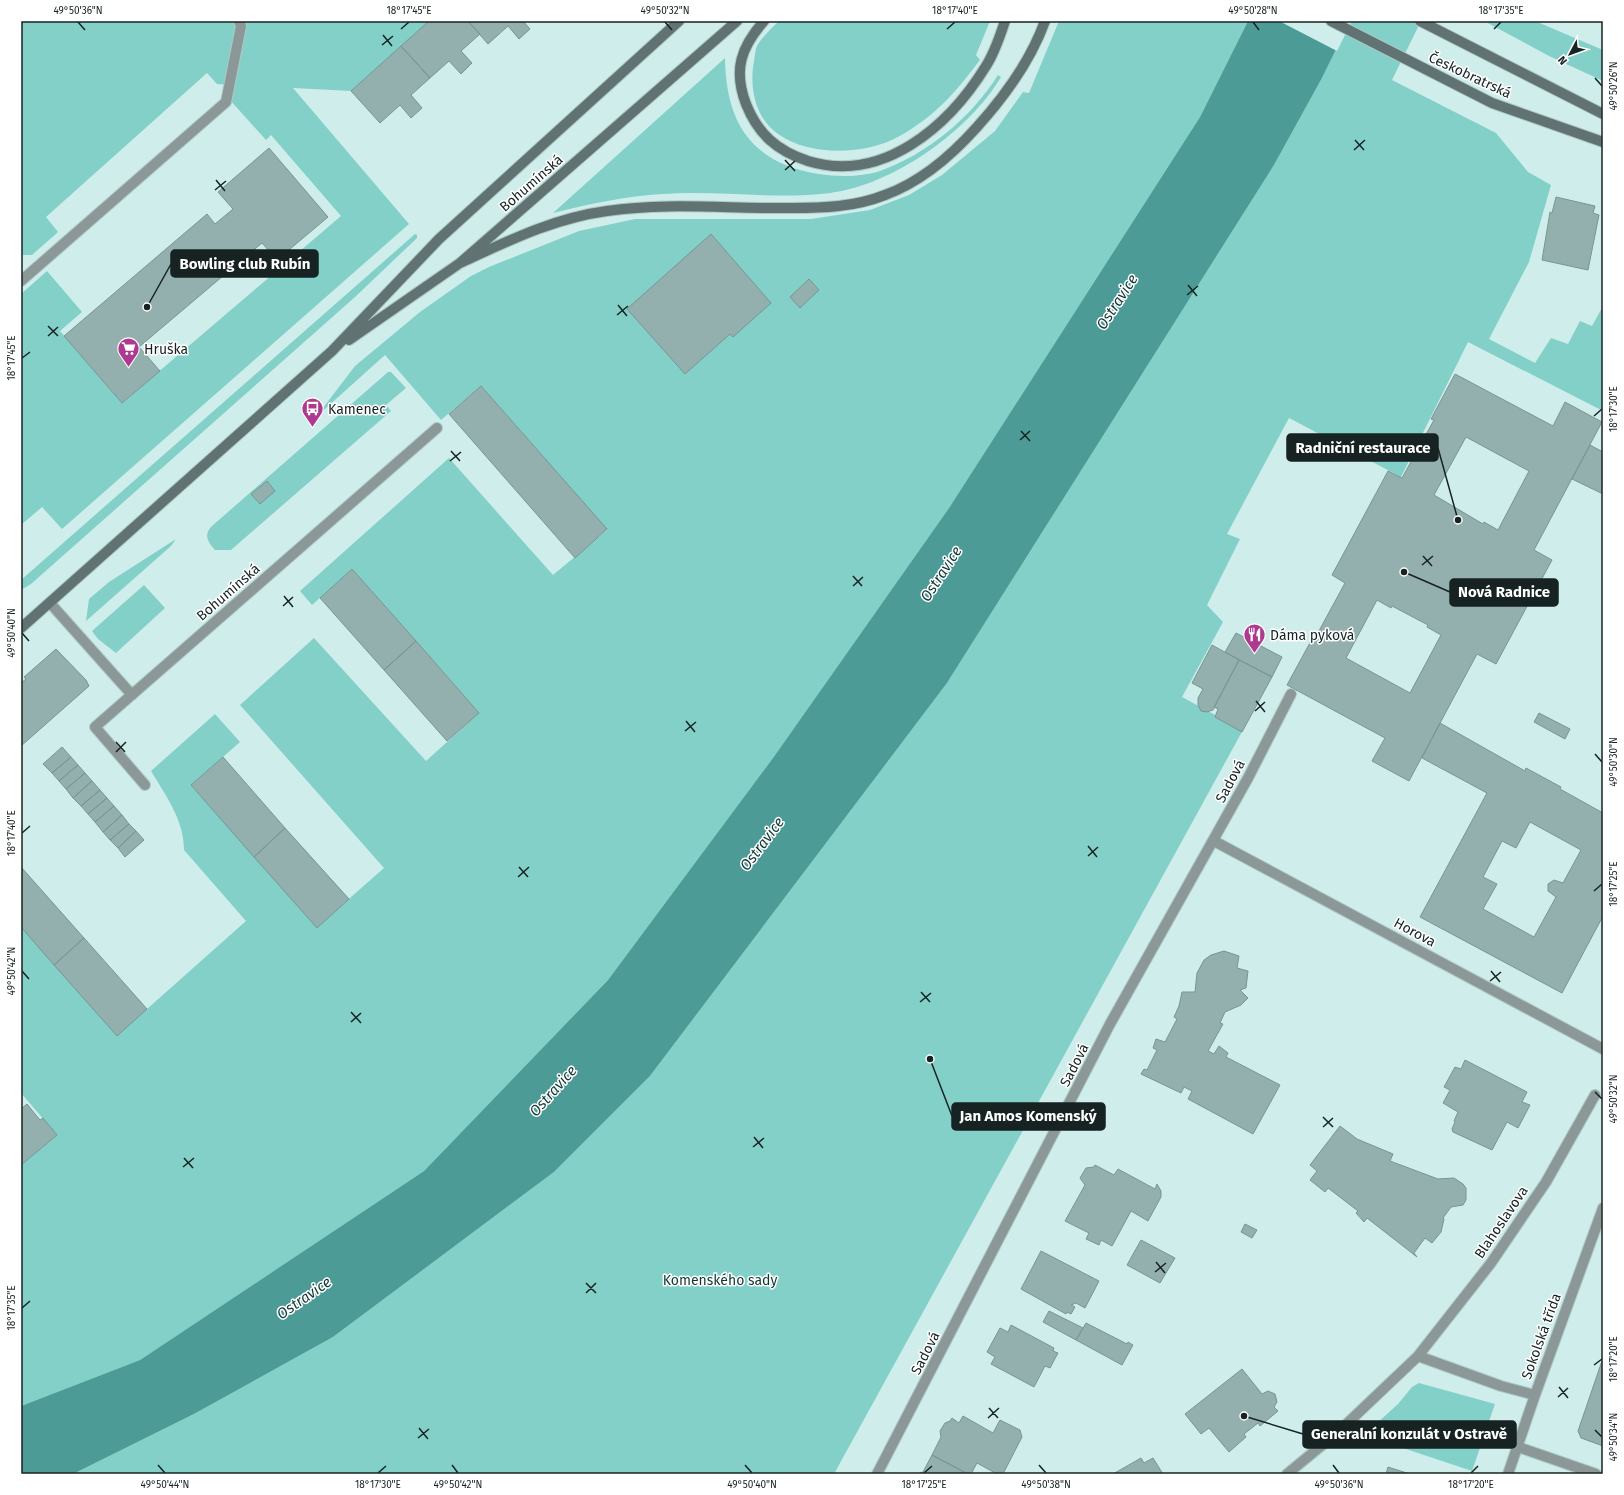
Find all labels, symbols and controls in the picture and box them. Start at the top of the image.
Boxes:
text: 49°50'36"N [53,5,103,17]
text: 18°17'45"E [387,5,432,17]
text: 49°50'32"N [641,5,689,17]
text: 18°17'40"E [932,5,978,17]
text: 49°50'28"N [1228,5,1278,17]
text: 18°17'35"E [1478,5,1524,17]
north arrow [1550,34,1590,74]
street label: Českobratrská [1426,48,1514,102]
text: N [1556,53,1570,67]
text: 49°50'26"N [1608,61,1620,111]
street label: Bohumínská [496,151,566,215]
callout: Bowling club Rubín [171,250,318,277]
text: Bowling club Rubín [180,255,310,273]
water label: Ostravice [1092,271,1142,333]
text: 18°17'45"E [6,336,18,381]
supermarket icon: Hruška [116,336,142,369]
place label: Hruška [144,341,188,358]
text: 18°17'30"E [1608,386,1620,432]
bus stop icon: Kamenec [299,396,325,429]
place label: Kamenec [328,401,386,418]
callout: Radniční restaurace [1287,434,1438,461]
text: Radniční restaurace [1295,439,1431,457]
water label: Ostravice [916,543,966,605]
street label: Bohumínská [193,560,263,624]
callout: Nová Radnice [1450,579,1558,606]
text: Nová Radnice [1458,583,1550,601]
text: 49°50'40"N [6,608,18,658]
restaurant icon: Dáma pyková [1241,622,1267,655]
place label: Dáma pyková [1270,627,1354,644]
text: 49°50'30"N [1608,737,1620,787]
street label: Sadová [1212,757,1249,806]
text: 18°17'40"E [6,810,18,856]
water label: Ostravice [736,814,788,874]
text: 18°17'25"E [1608,861,1620,907]
street label: Horova [1391,914,1439,951]
text: 49°50'42"N [6,947,18,995]
street label: Sadová [1056,1041,1092,1090]
water label: Ostravice [525,1062,581,1120]
text: 49°50'32"N [1608,1075,1620,1123]
callout: Jan Amos Komenský [952,1103,1105,1130]
text: Jan Amos Komenský [958,1107,1097,1125]
street label: Blahoslavova [1471,1183,1532,1262]
park label: Komenského sady [663,1272,777,1289]
water label: Ostravice [273,1273,335,1323]
text: 18°17'35"E [6,1285,18,1331]
street label: Sokolská třída [1518,1291,1565,1382]
street label: Sadová [907,1329,943,1378]
text: 18°17'20"E [1608,1336,1620,1382]
text: 49°50'34"N [1608,1413,1620,1461]
callout: Generalní konzulát v Ostravě [1303,1421,1516,1448]
text: Generalní konzulát v Ostravě [1311,1425,1507,1443]
text: 49°50'44"N [141,1479,189,1491]
text: 18°17'30"E [355,1479,401,1491]
text: 49°50'42"N [434,1479,482,1491]
text: 49°50'40"N [727,1479,777,1491]
text: 18°17'25"E [901,1479,947,1491]
text: 49°50'38"N [1021,1479,1071,1491]
text: 49°50'36"N [1314,1479,1364,1491]
text: 18°17'20"E [1448,1479,1494,1491]

